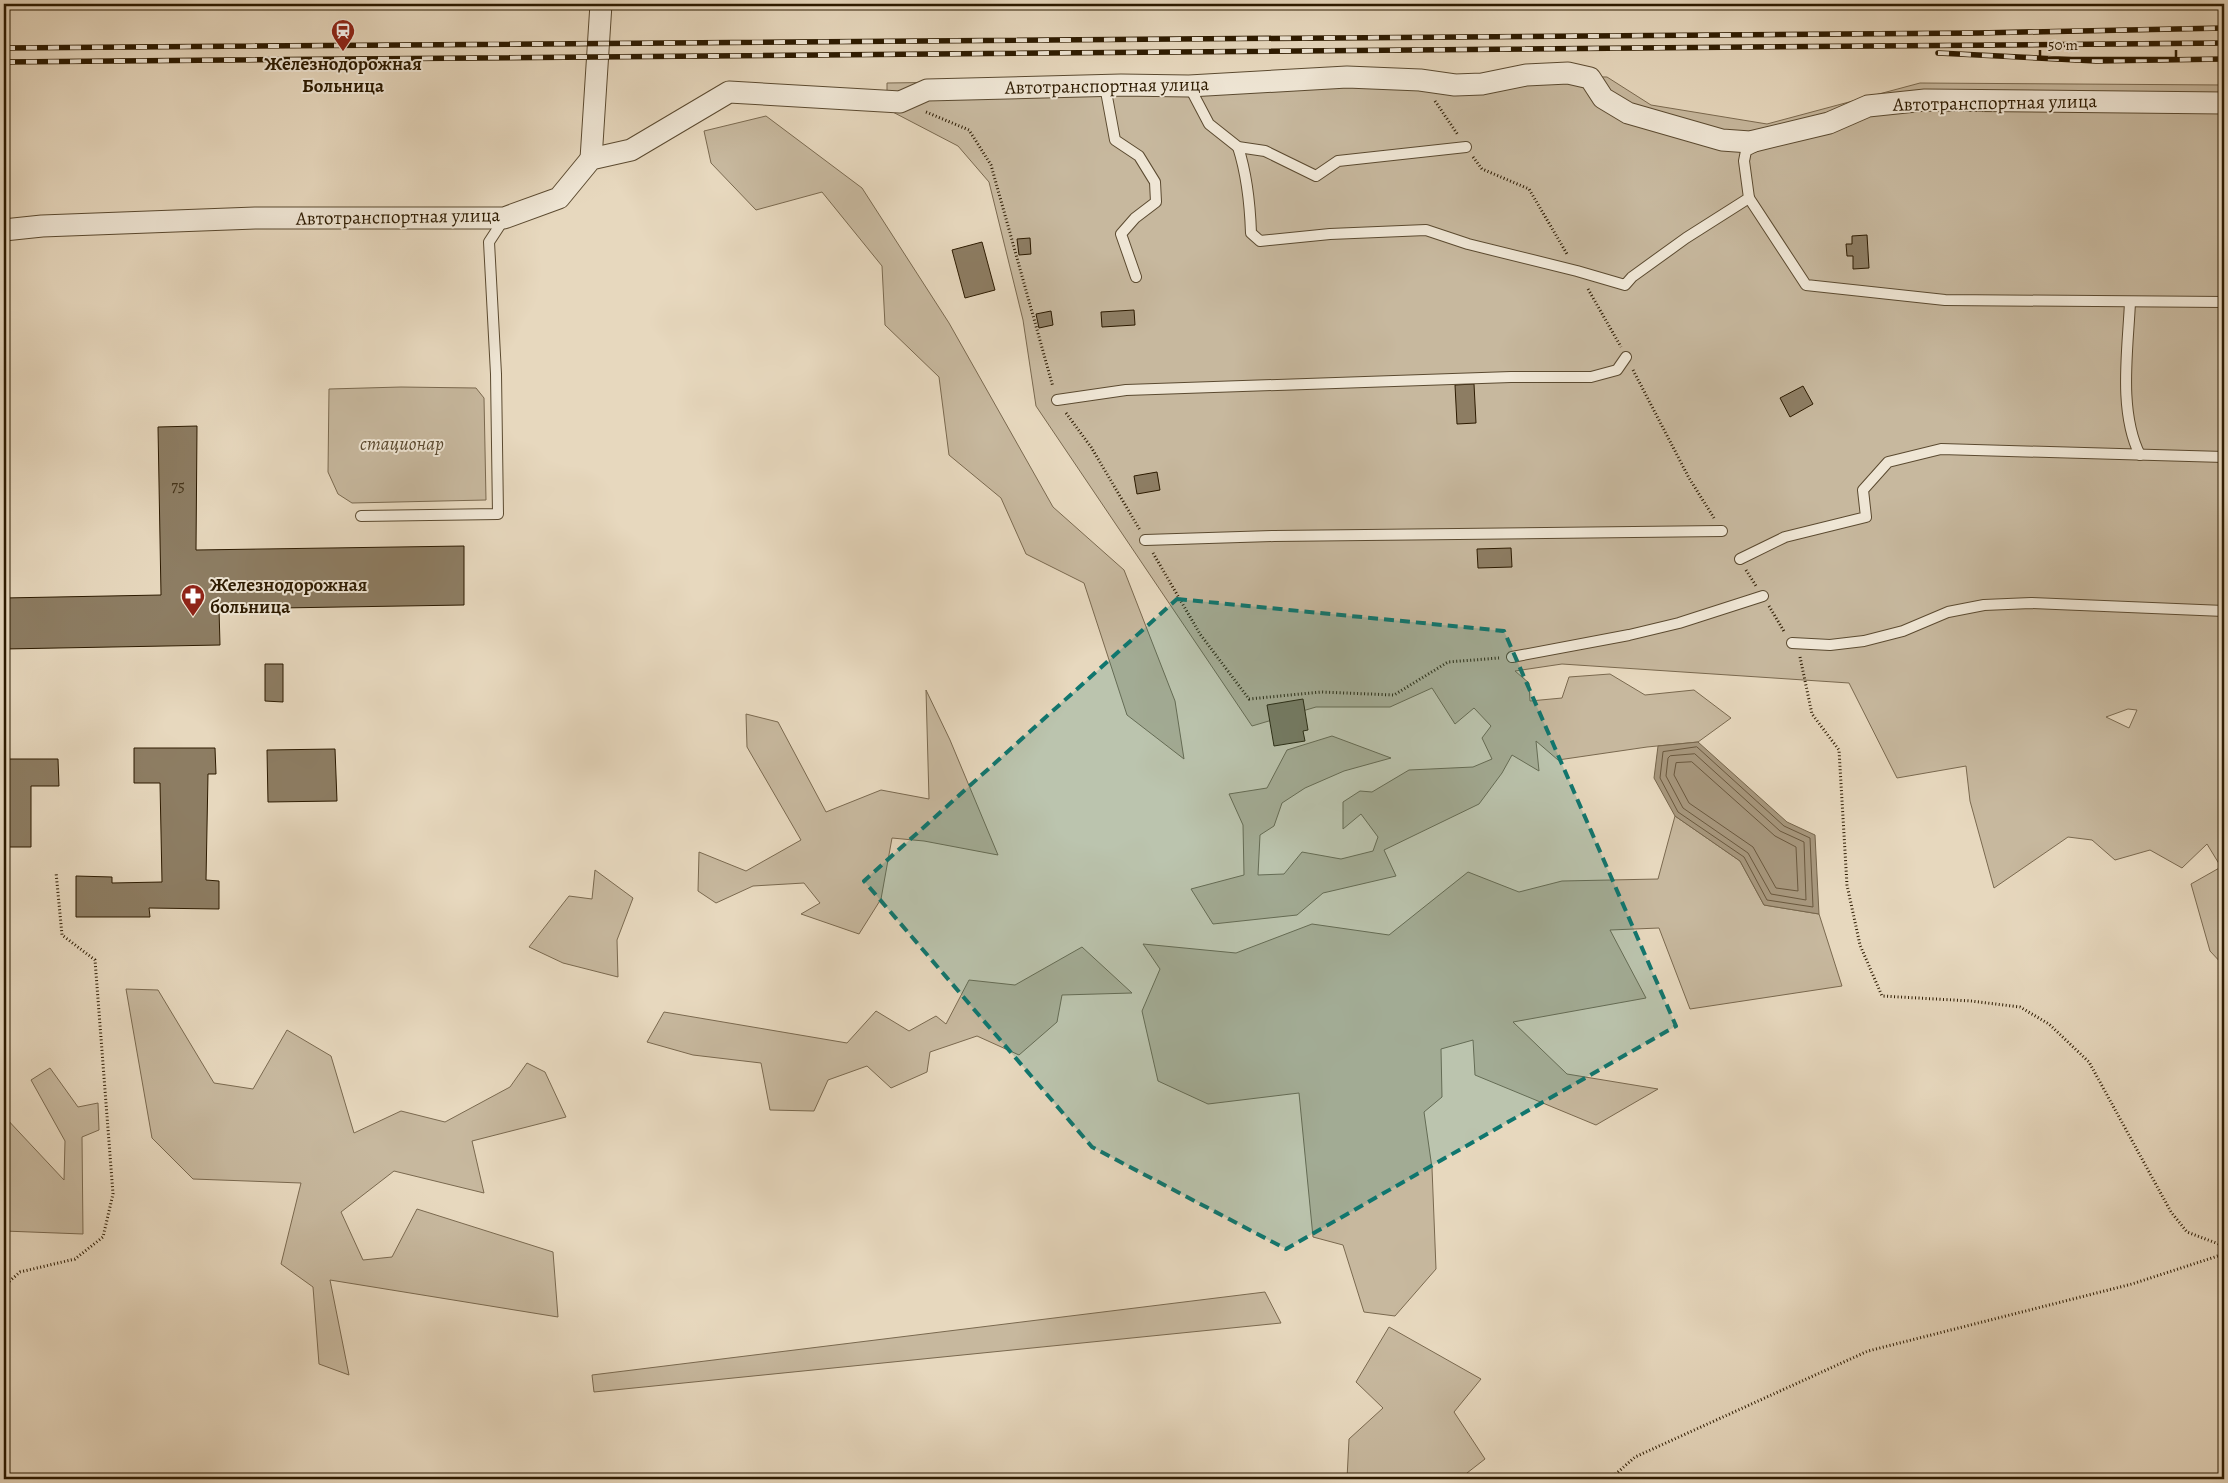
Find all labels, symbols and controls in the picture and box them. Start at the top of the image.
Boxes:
station icon: Железнодорожная Больница [330,18,356,52]
scale bar [2040,28,2177,60]
text: 50 m [2048,35,2078,55]
place label: Железнодорожная Больница [264,51,422,99]
street label: Автотранспортная улица [1004,71,1210,101]
street label: Автотранспортная улица [1892,88,2098,118]
street label: Автотранспортная улица [295,202,501,232]
park label: стационар [360,431,444,457]
house number: 75 [171,475,185,497]
place label: Железнодорожная больница [210,572,367,620]
pharmacy icon: Железнодорожная больница [180,583,206,617]

